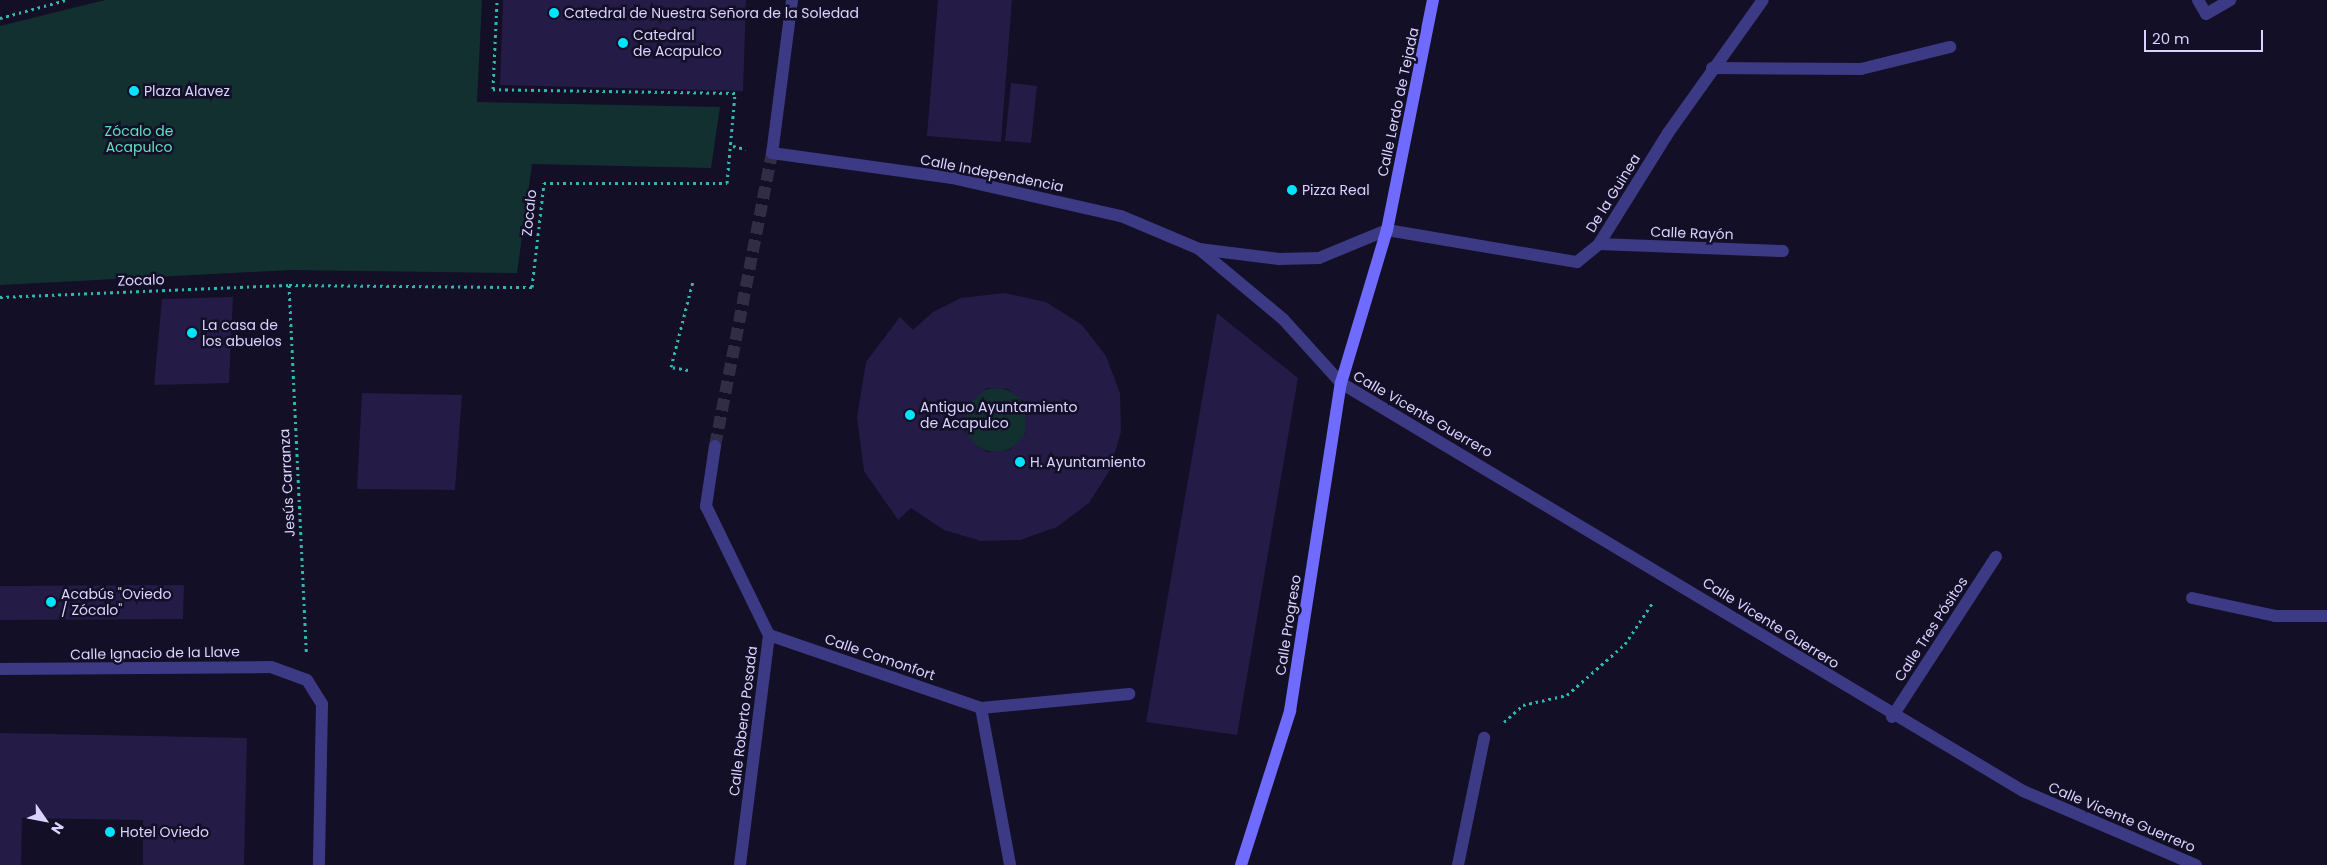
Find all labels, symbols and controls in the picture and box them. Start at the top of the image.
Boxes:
place label: Catedral de Nuestra Señora de la Soledad [564,5,859,21]
marker: Catedral de Nuestra Señora de la Soledad [548,7,560,19]
scale bar [2147,20,2266,52]
street label: Calle Lerdo de Tejada [1374,26,1422,178]
place label: Catedral de Acapulco [633,27,722,59]
text: 20 m [2152,28,2190,49]
marker: Catedral de Acapulco [617,37,629,49]
place label: Plaza Alavez [144,83,230,99]
marker: Plaza Alavez [128,85,140,97]
park label: Zócalo de Acapulco [105,123,173,156]
street label: Calle Independencia [919,151,1065,195]
street label: De la Guinea [1582,151,1644,235]
place label: Pizza Real [1302,182,1370,198]
marker: Pizza Real [1286,184,1298,196]
street label: Zocalo [518,189,540,237]
street label: Calle Rayón [1650,223,1734,243]
street label: Zocalo [117,271,165,289]
place label: La casa de los abuelos [202,317,282,350]
marker: La casa de los abuelos [186,327,198,339]
street label: Calle Vicente Guerrero [1350,367,1496,461]
place label: Antiguo Ayuntamiento de Acapulco [920,399,1077,432]
marker: Antiguo Ayuntamiento de Acapulco [904,409,916,421]
street label: Jesús Carranza [276,428,298,538]
place label: H. Ayuntamiento [1030,454,1146,470]
marker: H. Ayuntamiento [1014,456,1026,468]
street label: Calle Progreso [1272,574,1304,676]
street label: Calle Vicente Guerrero [1700,574,1842,672]
street label: Calle Tres Pósitos [1891,574,1971,684]
place label: Acabús "Oviedo / Zócalo" [61,586,171,618]
marker: Acabús "Oviedo / Zócalo" [45,596,57,608]
street label: Calle Comonfort [823,630,937,684]
street label: Calle Ignacio de la Llave [70,643,240,663]
street label: Calle Roberto Posada [725,645,761,797]
street label: Calle Vicente Guerrero [2046,778,2198,856]
north arrow [20,795,70,845]
text: N [46,818,69,838]
place label: Hotel Oviedo [120,824,209,840]
marker: Hotel Oviedo [104,826,116,838]

